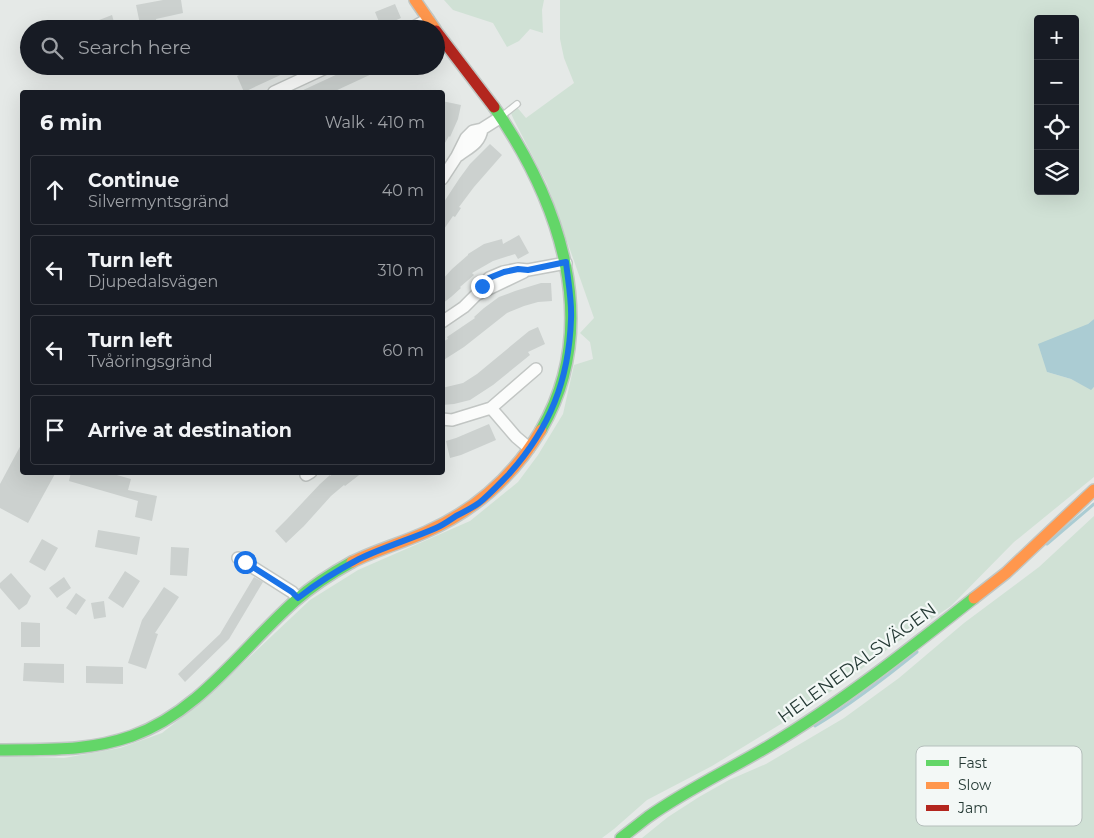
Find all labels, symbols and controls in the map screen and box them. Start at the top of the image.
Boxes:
map controls [1034,15,1079,195]
button: + [1034,15,1079,60]
search box [20,20,445,75]
icon: search [38,34,66,62]
text: Search here [78,36,191,59]
button: − [1034,60,1079,105]
button: locate [1034,105,1079,150]
text: 6 min [40,110,102,135]
text: Walk · 410 m [325,113,425,132]
button: layers [1034,150,1079,195]
text: Continue [88,169,179,192]
icon: ahead [41,176,69,204]
text: 40 m [382,181,424,200]
text: Silvermyntsgränd [88,192,229,211]
text: Turn left [88,249,173,272]
icon: left [41,256,69,284]
text: 310 m [377,261,424,280]
text: Djupedalsvägen [88,272,218,291]
route end [471,275,494,298]
text: Turn left [88,329,173,352]
icon: left [41,336,69,364]
text: 60 m [382,341,424,360]
text: Tvåöringsgränd [88,352,212,371]
icon: arrive [41,416,69,444]
text: Arrive at destination [88,419,292,442]
route start [234,551,257,574]
street label: HELENEDALSVÄGEN [774,598,940,728]
legend [916,746,1082,826]
text: Fast [958,754,988,772]
text: Slow [958,776,992,794]
text: Jam [957,799,988,817]

